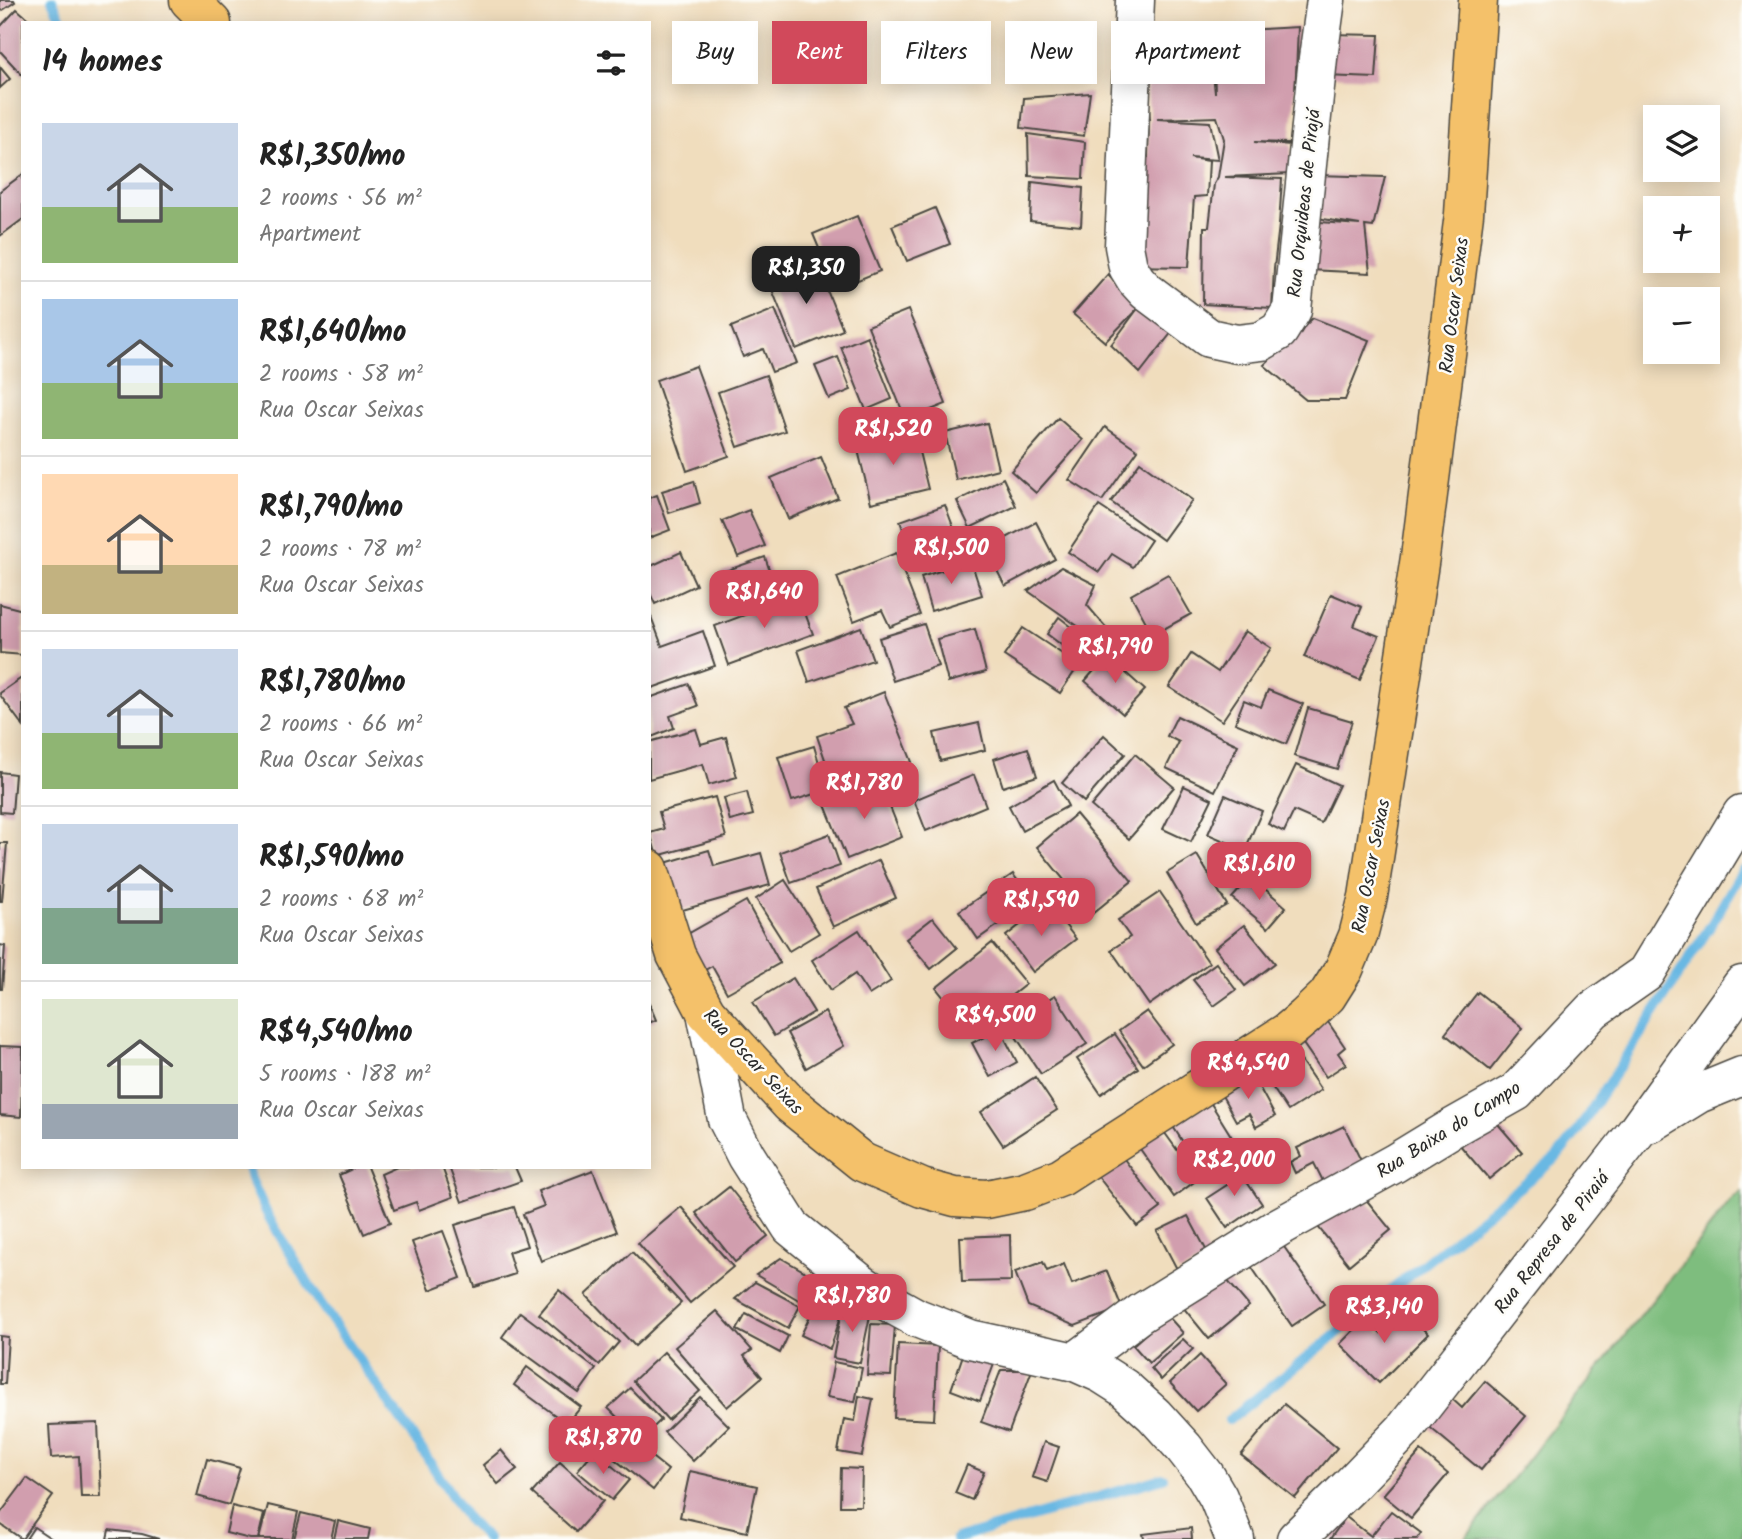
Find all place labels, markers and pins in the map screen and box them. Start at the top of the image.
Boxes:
pin: R$1,350 [741,246,871,306]
pin: R$1,520 [828,407,958,467]
pin: R$1,500 [886,526,1016,586]
pin: R$1,640 [699,570,829,630]
pin: R$1,790 [1050,626,1180,685]
pin: R$1,780 [799,762,929,821]
pin: R$1,610 [1194,842,1324,902]
pin: R$1,590 [976,878,1106,938]
pin: R$4,500 [930,993,1060,1053]
pin: R$4,540 [1183,1042,1313,1101]
pin: R$2,000 [1169,1138,1299,1198]
pin: R$1,780 [787,1274,917,1334]
pin: R$3,140 [1319,1286,1449,1345]
pin: R$1,870 [538,1416,668,1476]

